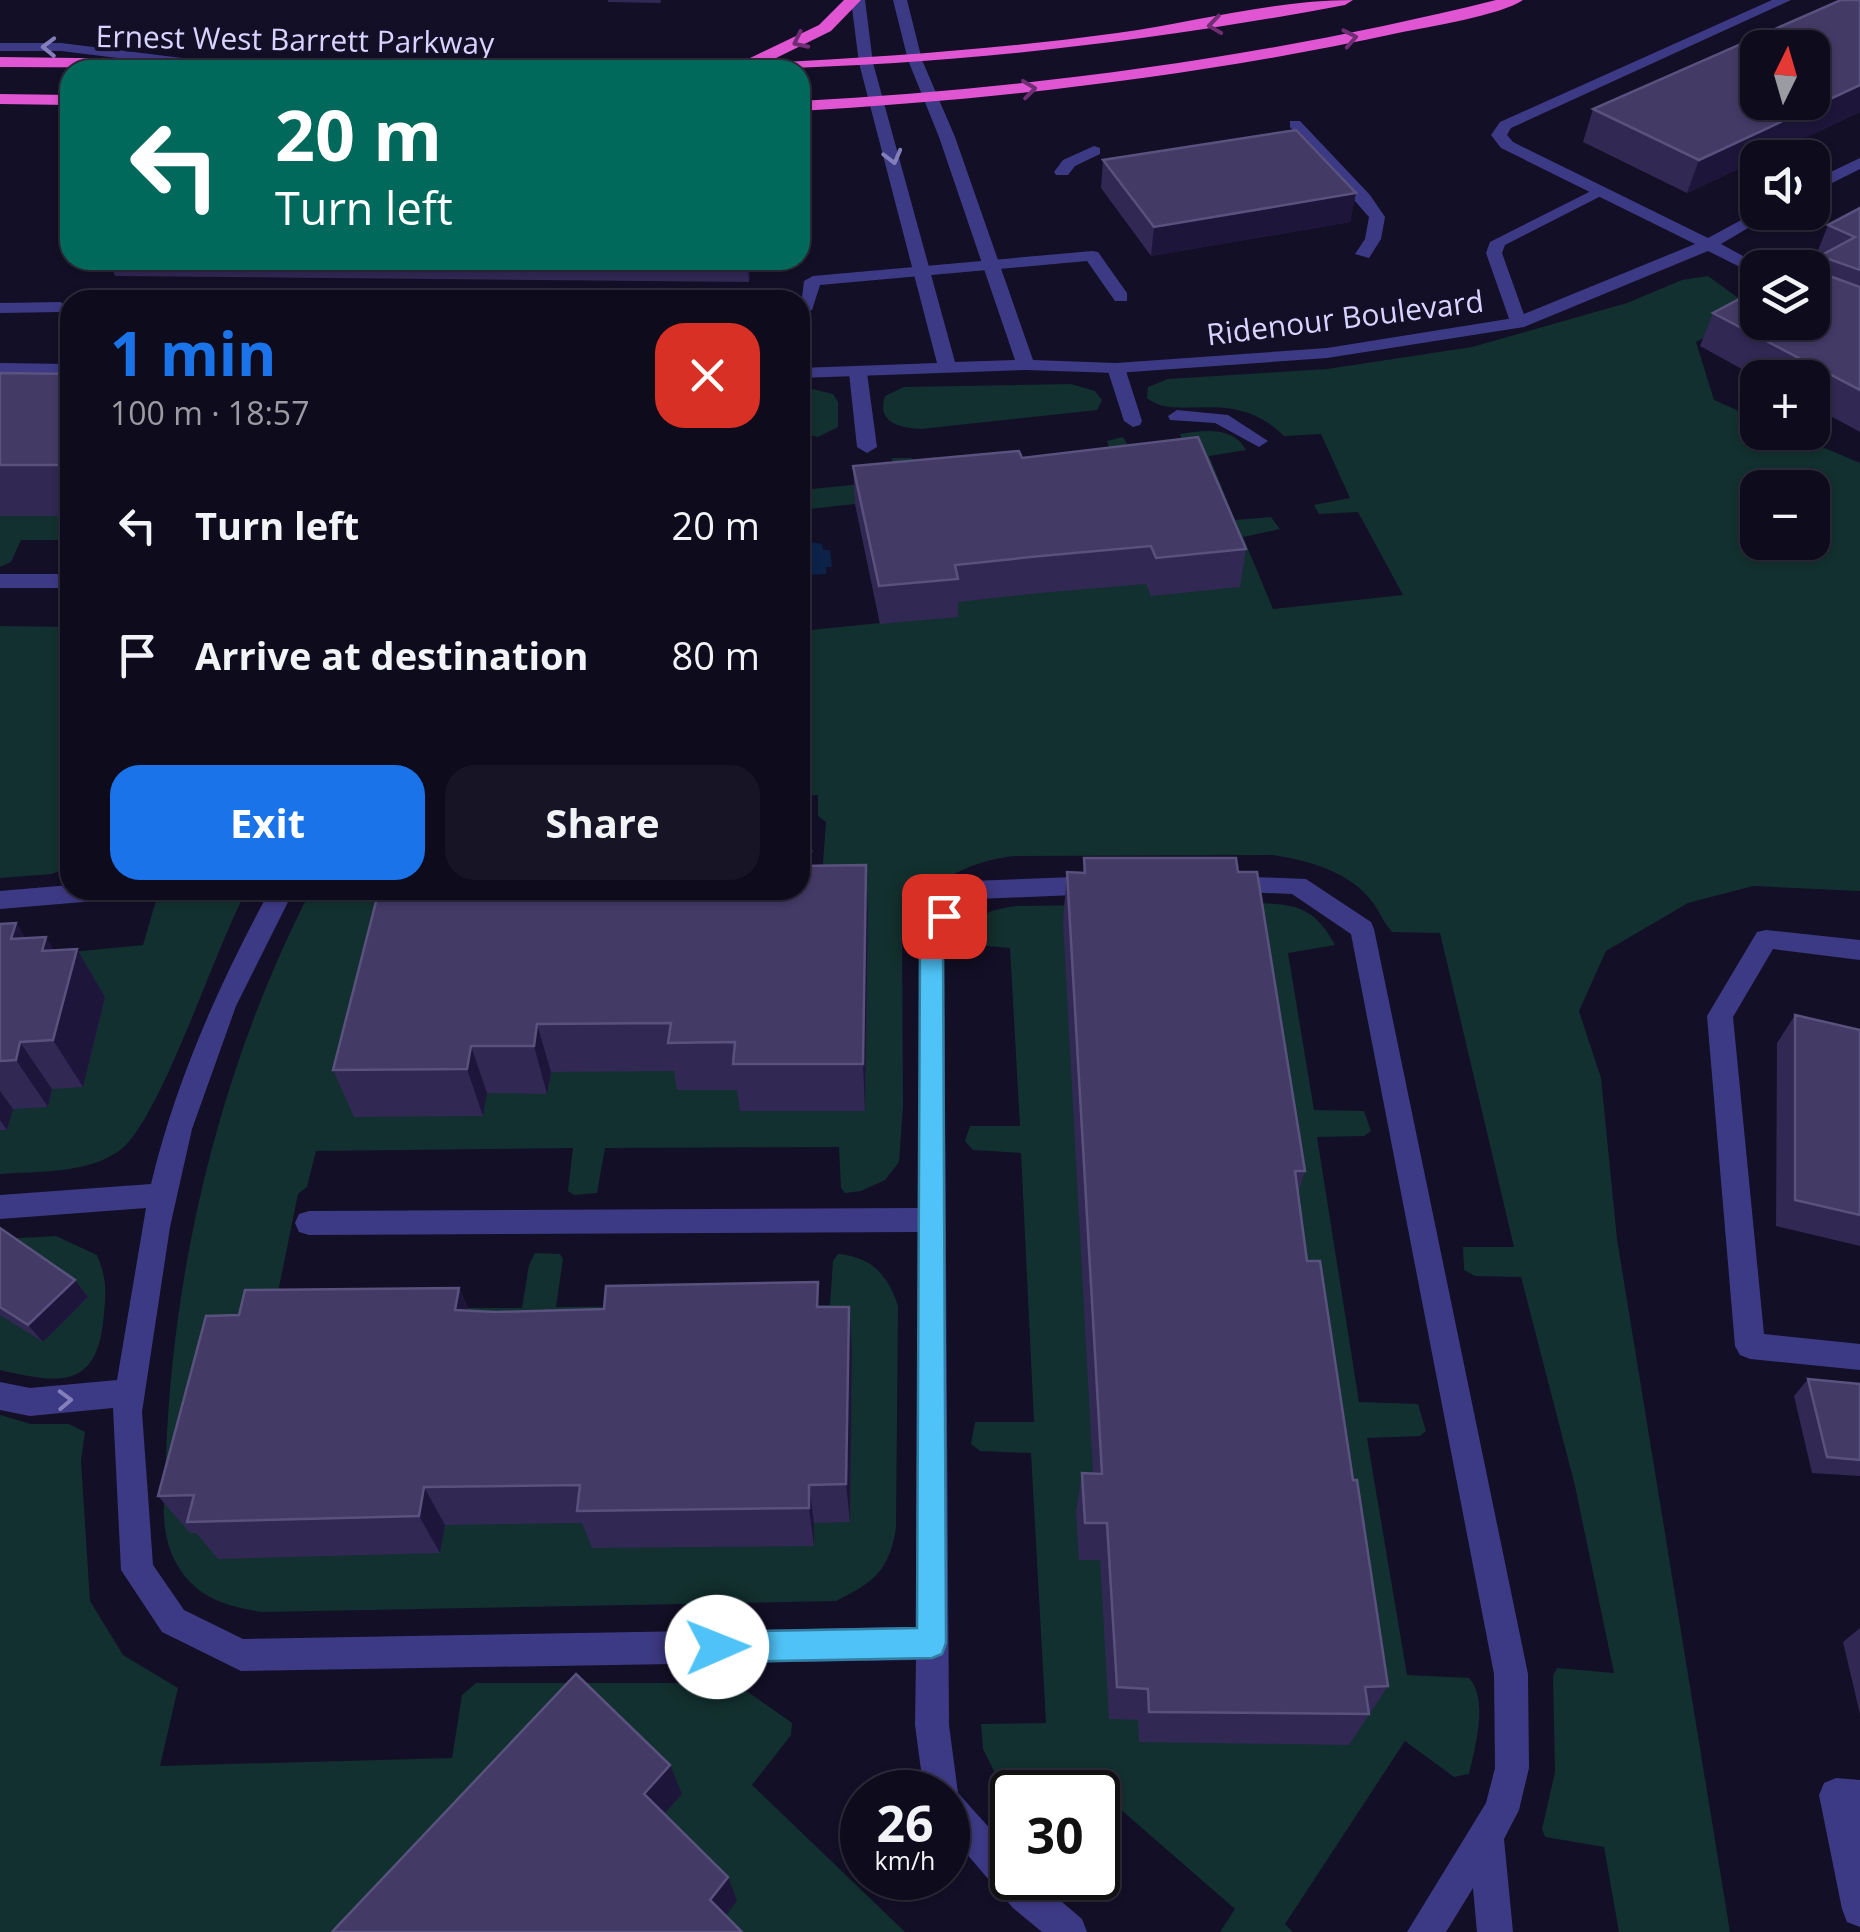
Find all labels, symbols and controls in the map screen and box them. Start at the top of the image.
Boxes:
one-way arrow [1206,13,1223,34]
street label: Ernest West Barrett Parkway [95,15,496,63]
one-way arrow [1341,28,1358,49]
one-way arrow [792,29,810,49]
north arrow [1740,30,1830,120]
map controls [1740,30,1830,560]
one-way arrow [40,37,56,58]
one-way arrow [1020,80,1037,101]
text: 20 m [275,86,442,182]
icon: left [110,100,240,230]
button: sound [1740,140,1830,230]
one-way arrow [881,148,902,165]
text: Turn left [275,177,453,238]
button: layers [1740,250,1830,340]
street label: Ridenour Boulevard [1204,280,1486,354]
text: 1 min [110,312,277,394]
button: close [655,323,760,428]
button: + [1740,360,1830,450]
text: 100 m · 18:57 [110,391,309,434]
button: − [1740,470,1830,560]
icon: left [110,498,165,553]
text: Turn left [195,499,359,551]
text: 20 m [671,499,760,551]
icon: arrive [110,628,165,683]
text: Arrive at destination [195,629,589,681]
text: 80 m [671,629,760,681]
button: Exit [110,765,425,880]
button: Share [445,765,760,880]
pin [902,874,987,959]
icon: arrive [917,889,972,944]
one-way arrow [57,1390,73,1411]
position arrow [665,1595,769,1699]
speed limit sign: 30 [990,1770,1120,1900]
text: 26 [876,1789,934,1857]
text: km/h [875,1843,935,1877]

